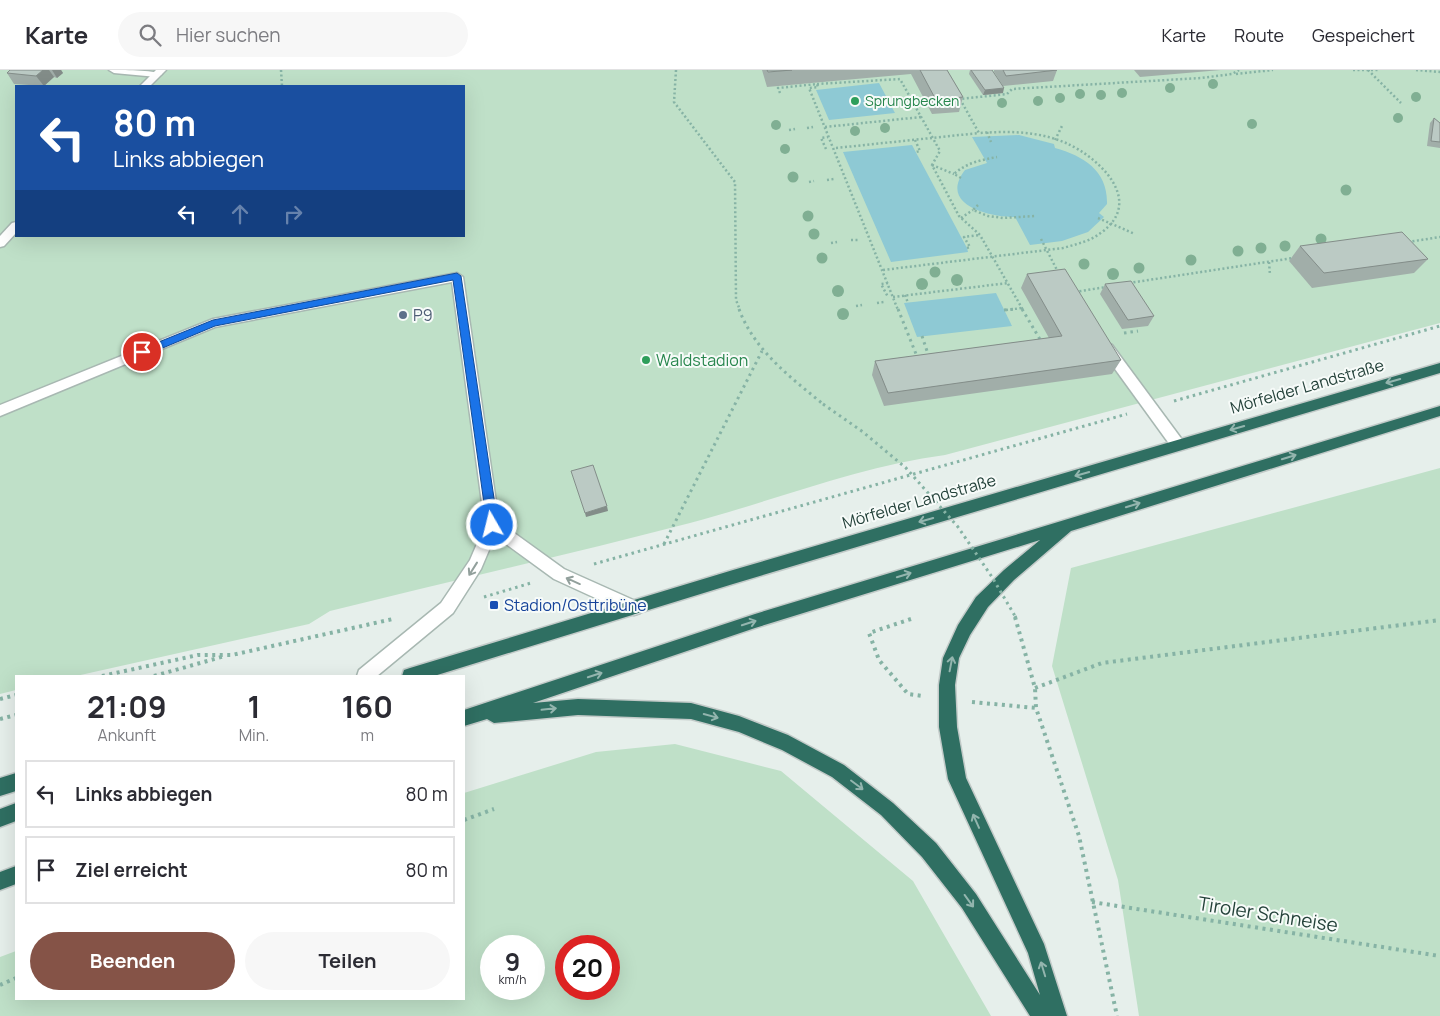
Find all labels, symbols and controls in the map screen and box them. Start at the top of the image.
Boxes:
search box [118,12,468,57]
text: Karte [25,18,88,51]
icon: search [136,21,164,49]
text: Hier suchen [176,22,280,48]
text: Karte [1161,23,1206,47]
text: Route [1234,23,1284,47]
text: Gespeichert [1312,23,1415,47]
place label: Sprungbecken [865,91,959,110]
marker: Sprungbecken [849,95,861,107]
text: 80 m [113,99,196,147]
icon: left [30,105,95,170]
text: Links abbiegen [113,144,264,174]
icon: left [173,200,201,228]
icon: ahead [226,200,254,228]
icon: right [279,200,307,228]
place label: P9 [413,304,433,326]
marker: P9 [397,309,409,321]
pin [121,331,163,373]
icon: arrive [128,338,156,366]
place label: Waldstadion [656,349,748,371]
marker: Waldstadion [640,354,652,366]
street label: Mörfelder Landstraße [1228,354,1386,418]
one-way arrow [1386,377,1402,387]
one-way arrow [1230,423,1246,433]
one-way arrow [1280,452,1296,462]
street label: Mörfelder Landstraße [840,469,998,533]
one-way arrow [1074,469,1090,479]
position arrow [465,498,517,550]
one-way arrow [1125,499,1141,509]
one-way arrow [918,515,934,525]
one-way arrow [467,562,477,576]
one-way arrow [896,570,912,580]
one-way arrow [566,575,581,585]
place label: Stadion/Osttribüne [504,594,647,616]
marker: Stadion/Osttribüne [488,599,500,611]
one-way arrow [741,618,756,627]
one-way arrow [946,657,956,673]
one-way arrow [587,669,603,679]
text: 21:09 [87,686,167,727]
text: 1 [247,686,261,727]
text: 160 [341,686,393,727]
one-way arrow [541,705,557,714]
one-way arrow [702,712,718,722]
text: Ankunft [98,724,156,746]
text: Min. [239,724,269,746]
text: m [360,724,374,746]
one-way arrow [850,779,863,790]
icon: left [32,780,60,808]
text: Links abbiegen [75,781,212,807]
text: 80 m [405,781,448,807]
one-way arrow [971,814,981,829]
icon: arrive [32,856,60,884]
text: Ziel erreicht [75,857,188,883]
text: 80 m [405,857,448,883]
street label: Tiroler Schneise [1196,890,1340,938]
one-way arrow [964,894,974,908]
button: Beenden [30,932,235,990]
button: Teilen [245,932,450,990]
speed limit sign: 20 [555,935,620,1000]
text: 9 [505,944,520,979]
one-way arrow [1037,962,1047,978]
text: km/h [499,971,526,988]

